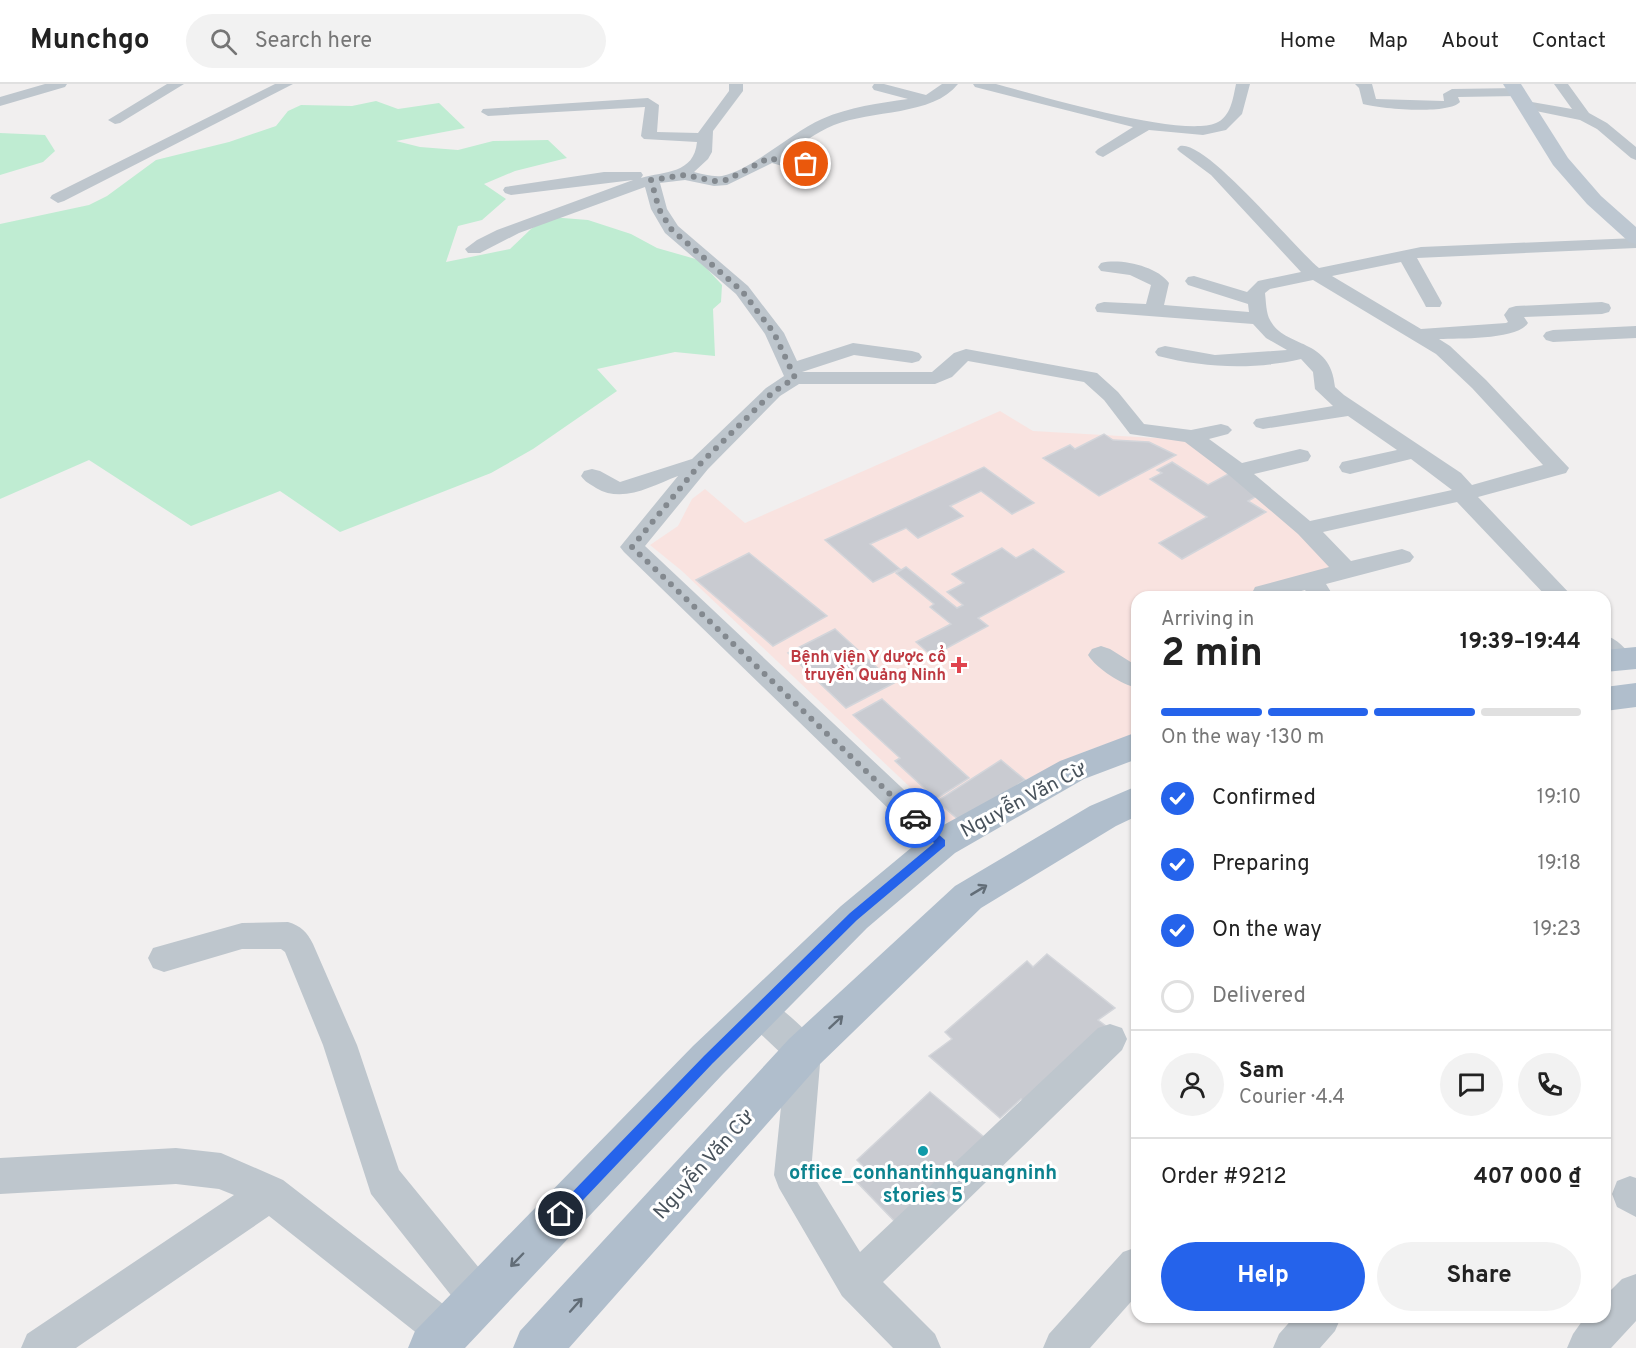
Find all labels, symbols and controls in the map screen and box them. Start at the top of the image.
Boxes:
search box [186,14,606,68]
text: Munchgo [30,23,150,59]
icon: search [207,25,240,58]
text: Search here [255,28,372,55]
text: Home [1280,28,1336,55]
text: Map [1369,28,1408,55]
text: About [1441,28,1499,55]
text: Contact [1532,28,1606,55]
pin [780,138,831,189]
icon: bag [789,147,822,180]
text: Arriving in [1161,607,1254,633]
text: 19:39–19:44 [1460,629,1581,656]
text: 2 min [1161,631,1263,680]
place label: Bệnh viện Y dược cổ truyền Quảng Ninh [791,644,946,686]
marker: Bệnh viện Y dược cổ truyền Quảng Ninh [950,656,968,674]
text: On the way · 130 m [1161,725,1324,751]
street label: Nguyễn Văn Cừ [956,755,1092,845]
icon: check [1161,782,1194,815]
text: Confirmed [1212,785,1316,812]
text: 19:10 [1537,785,1581,811]
courier [885,788,945,848]
icon: car [899,802,932,835]
icon: check [1161,848,1194,881]
text: Preparing [1212,851,1310,878]
text: 19:18 [1537,851,1581,877]
one-way arrow [970,884,987,896]
icon: check [1161,914,1194,947]
text: On the way [1212,917,1322,944]
text: 19:23 [1533,917,1581,943]
text: Delivered [1212,983,1306,1010]
one-way arrow [829,1015,844,1029]
button: person [1161,1053,1224,1116]
button: chat [1440,1053,1503,1116]
button: phone [1518,1053,1581,1116]
text: Sam [1239,1058,1284,1085]
text: Courier · 4.4 [1239,1085,1345,1111]
street label: Nguyễn Văn Cừ [647,1103,761,1226]
marker: office_conhantinhquangninh stories 5 [916,1144,930,1158]
place label: office_conhantinhquangninh stories 5 [789,1161,1057,1210]
text: Order #9212 [1161,1164,1287,1191]
text: 407 000 ₫ [1474,1164,1581,1191]
pin [535,1188,586,1239]
icon: home [544,1197,577,1230]
button: Help [1161,1242,1365,1311]
button: Share [1377,1242,1581,1311]
one-way arrow [510,1252,524,1267]
one-way arrow [569,1297,583,1312]

